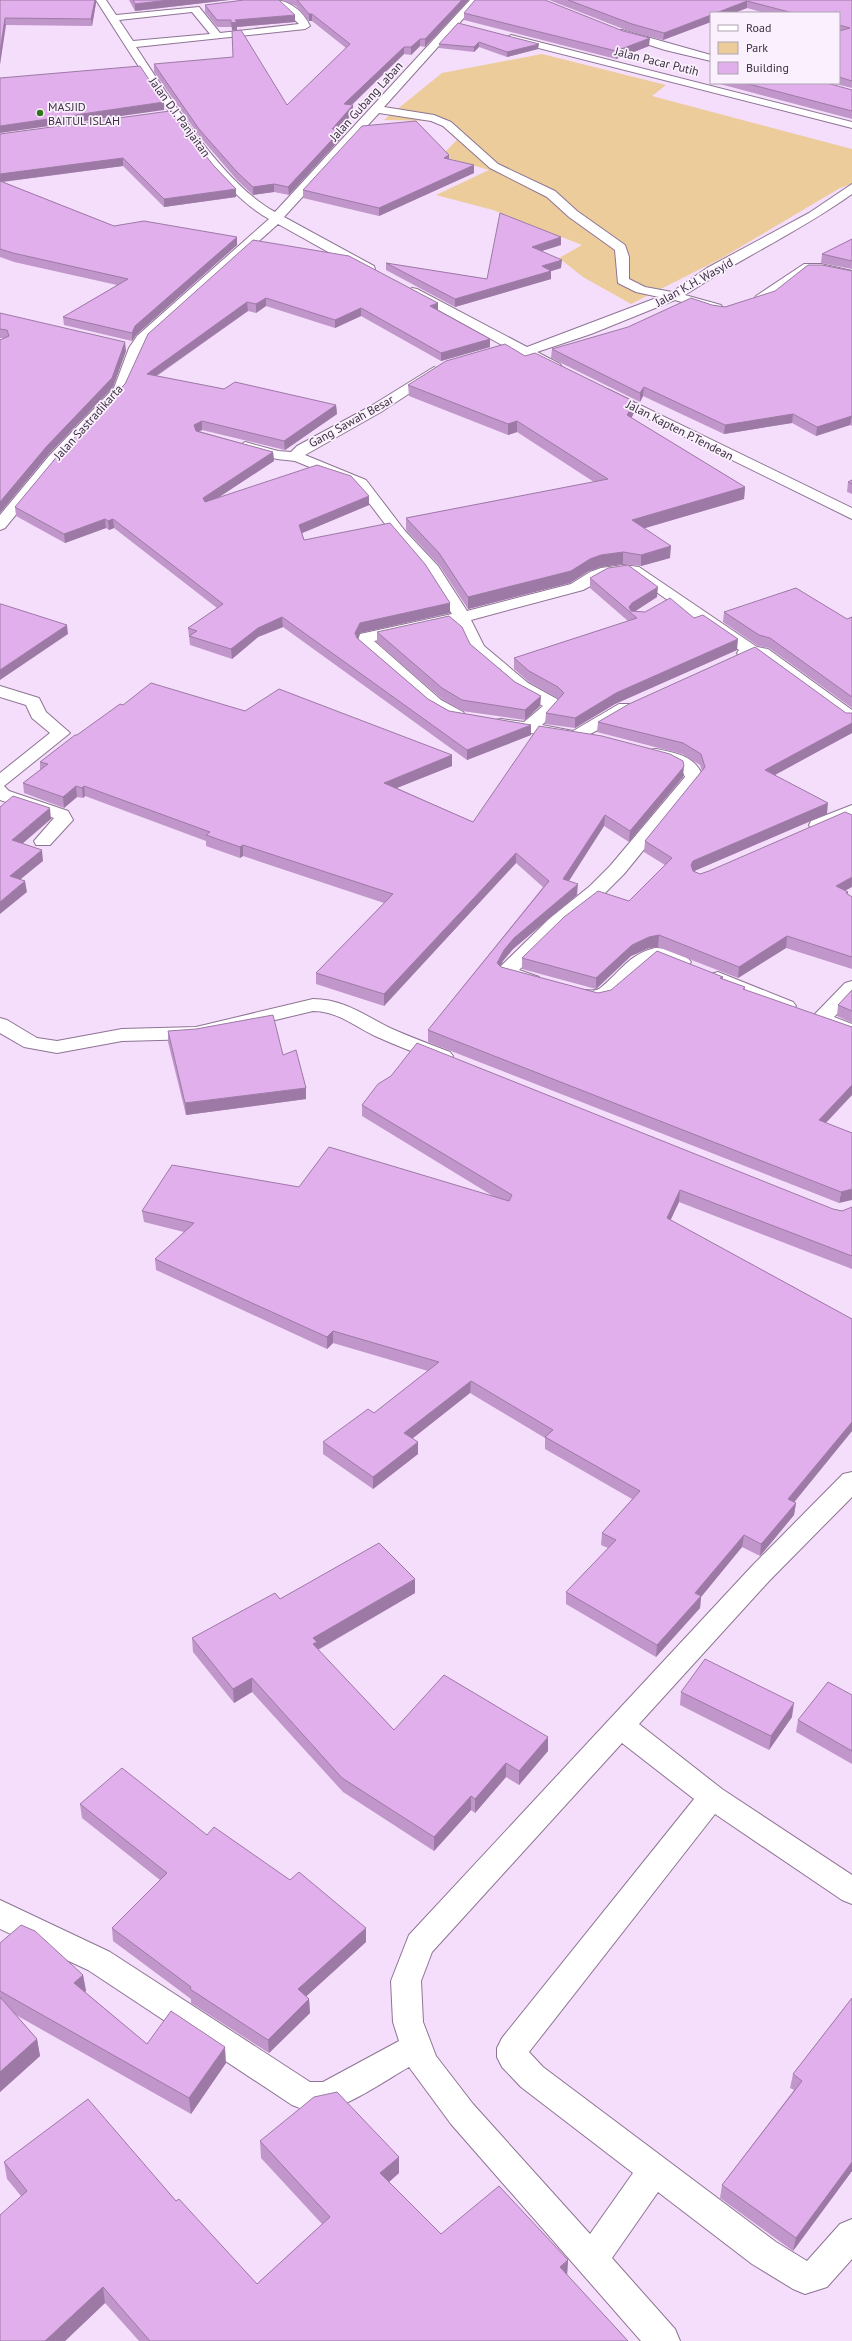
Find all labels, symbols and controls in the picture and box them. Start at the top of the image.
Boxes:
legend [710,12,840,84]
text: Road [746,20,771,35]
text: Park [746,40,768,55]
street label: Jalan Pacar Putih [612,43,701,79]
street label: Jalan Gubang Laban [326,58,406,145]
text: Building [746,60,789,75]
street label: Jalan D.I. Panjaitan [145,73,214,160]
place label: MASJID BAITUL ISLAH [48,99,120,128]
marker: MASJID BAITUL ISLAH [35,108,45,118]
street label: Jalan K.H. Wasyid [651,254,736,310]
street label: Jalan Sastradikarta [50,381,126,463]
street label: Gang Sawah Besar [306,392,396,450]
street label: Jalan Kapten P.Tendean [623,396,736,463]

